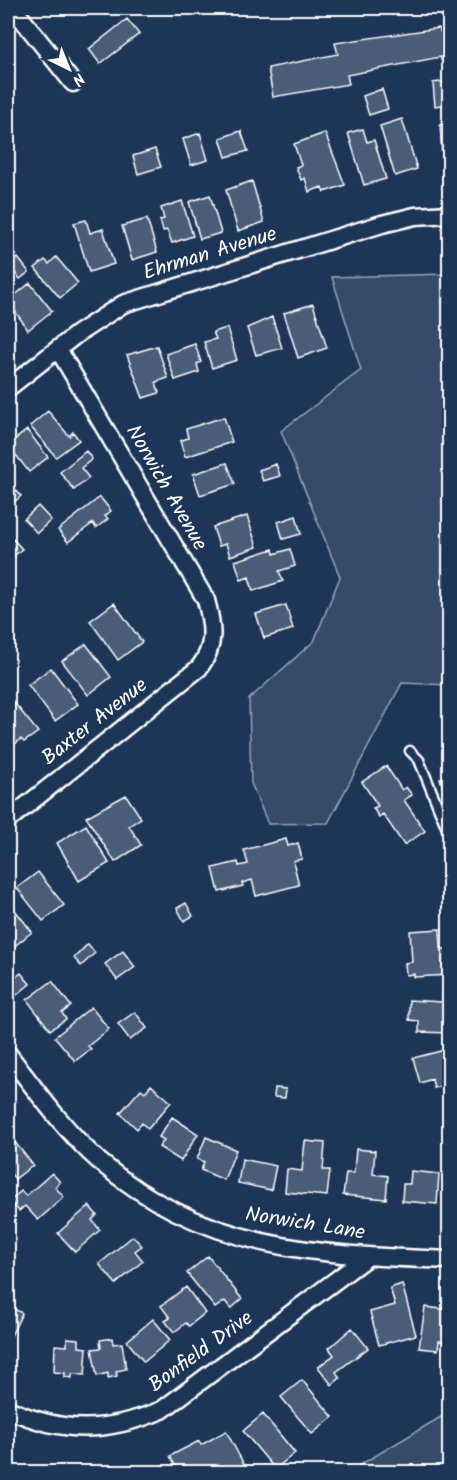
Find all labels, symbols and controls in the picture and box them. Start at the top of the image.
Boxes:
north arrow [39,39,99,99]
text: N [66,66,90,91]
street label: Ehrman Avenue [139,218,282,290]
street label: Norwich Avenue [117,419,216,558]
street label: Baxter Avenue [35,670,156,774]
street label: Norwich Lane [243,1198,368,1250]
street label: Bonfield Drive [142,1302,261,1401]

